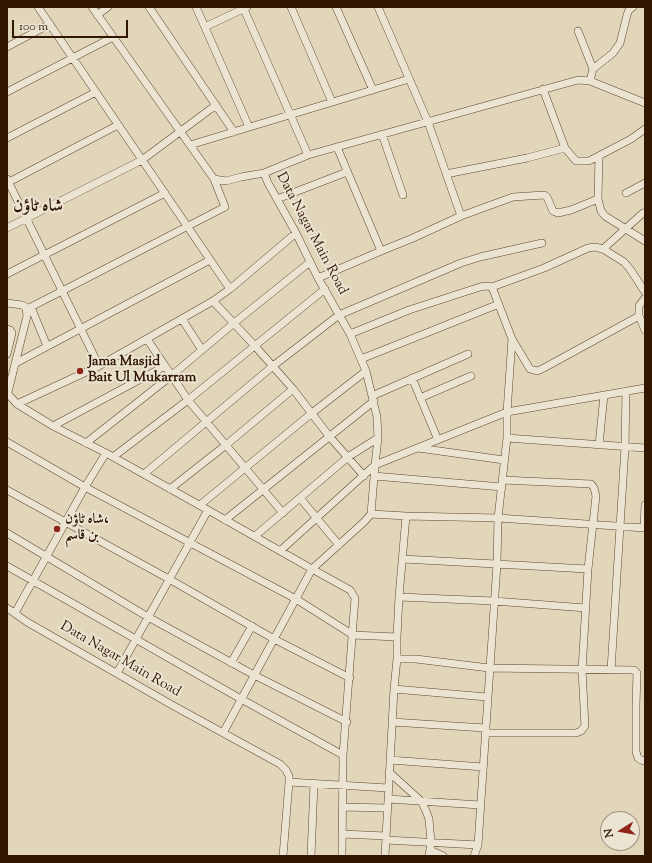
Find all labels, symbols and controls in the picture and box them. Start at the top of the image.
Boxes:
scale bar [14,12,130,38]
text: 100 m [19,18,48,36]
street label: Data Nagar Main Road [272,170,350,298]
district label: شاہ ٹاؤن [13,197,63,219]
place label: Jama Masjid Bait Ul Mukarram [88,355,196,388]
marker: Jama Masjid Bait Ul Mukarram [75,366,85,376]
place label: شاہ ٹاؤن، بن قاسم [65,513,109,546]
marker: شاہ ٹاؤن، بن قاسم [52,524,62,534]
street label: Data Nagar Main Road [57,619,183,701]
north arrow [600,811,640,851]
text: N [601,827,618,839]

